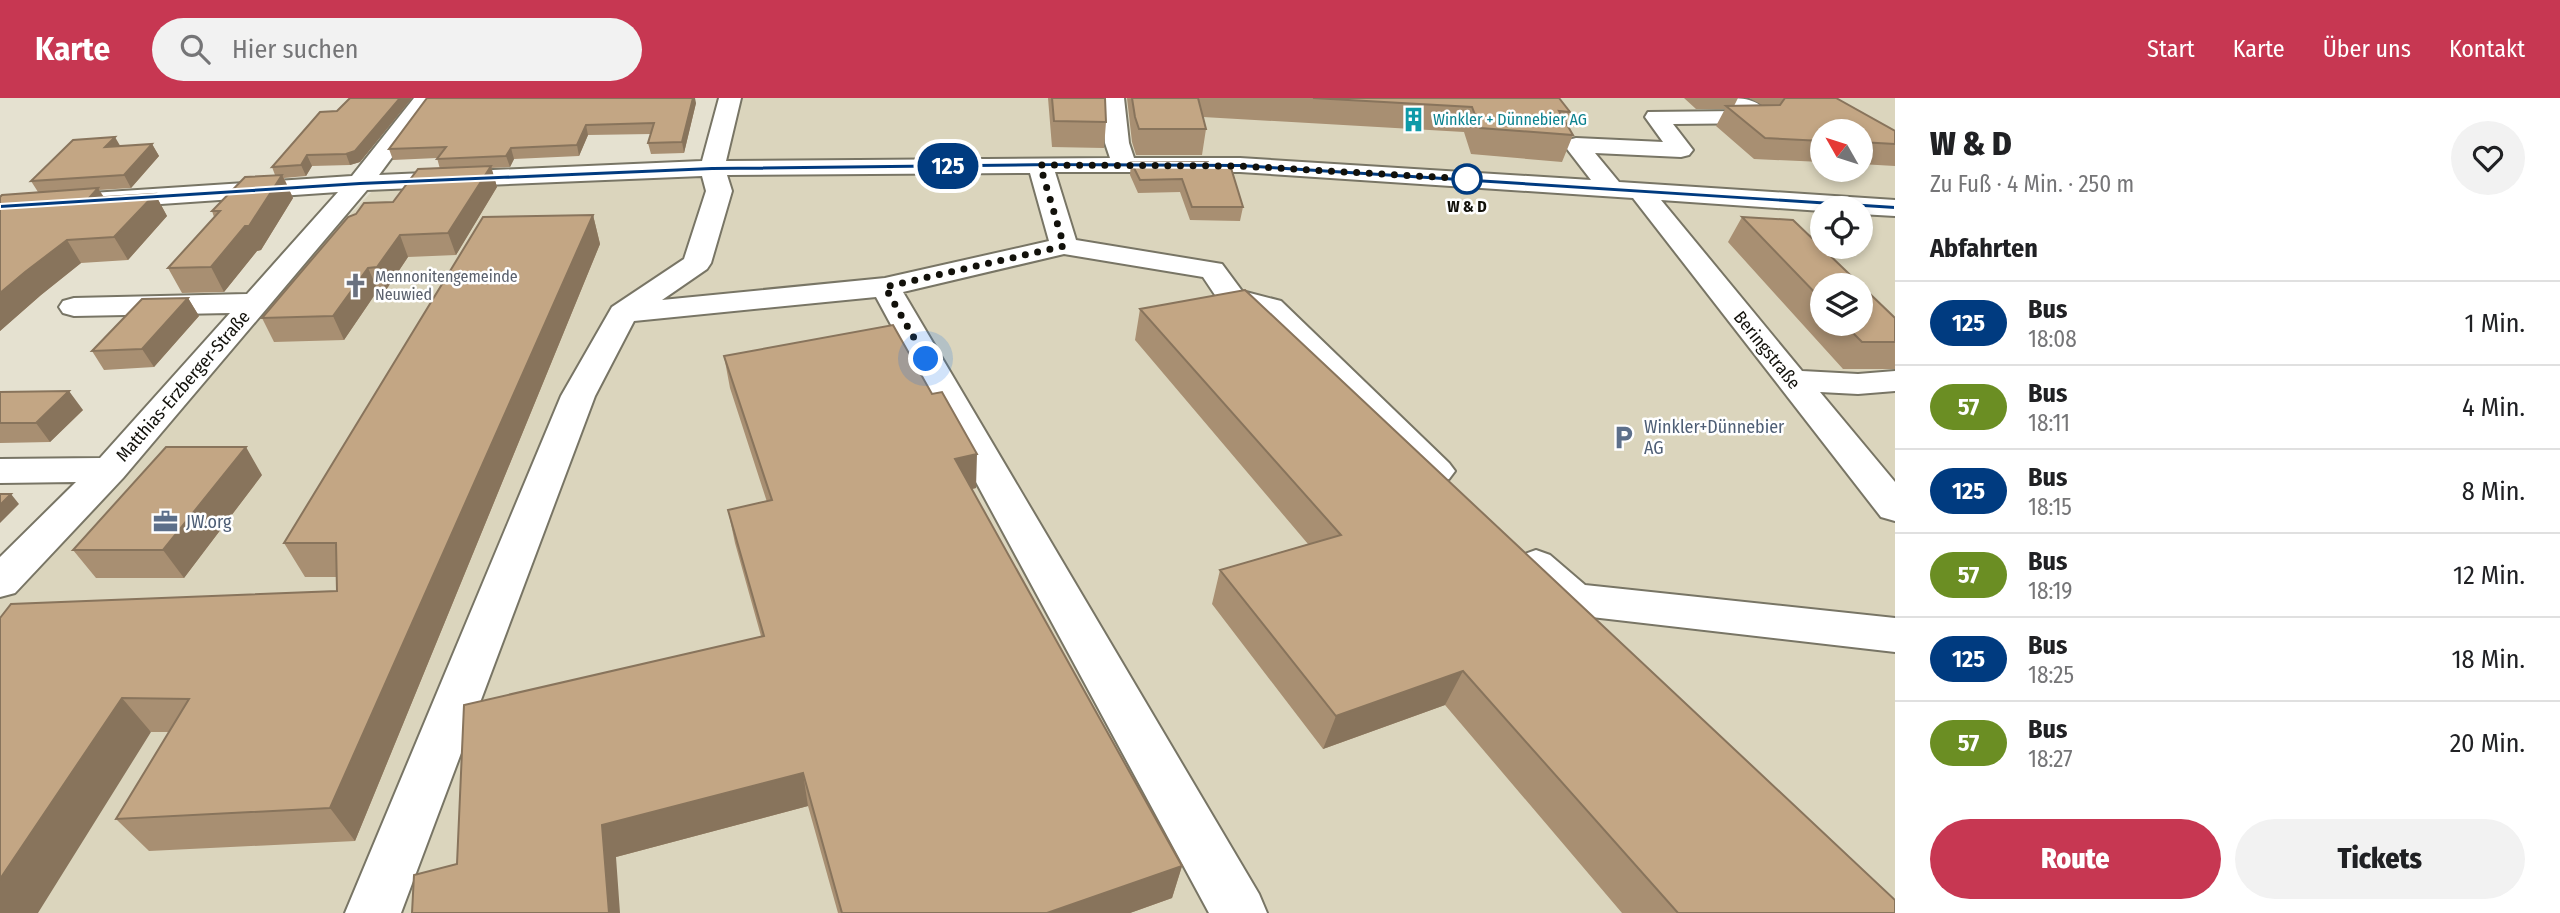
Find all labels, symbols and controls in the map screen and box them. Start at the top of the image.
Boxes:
search box [152,18,642,81]
text: Karte [35,29,110,69]
icon: search [176,30,214,68]
text: Hier suchen [232,34,359,65]
text: Start [2147,35,2195,63]
text: Karte [2233,35,2285,63]
text: Über uns [2323,35,2411,63]
text: Kontakt [2449,35,2525,63]
building icon: Winkler + Dünnebier AG [1399,105,1427,133]
place label: Winkler + Dünnebier AG [1433,110,1587,129]
north arrow [1810,119,1872,182]
map controls [1810,119,1873,336]
button: heart [2451,121,2525,195]
text: W & D [1930,124,2012,164]
line badge: 125 [908,143,988,189]
text: 125 [931,152,965,180]
marker: W & D [1452,164,1482,194]
text: Zu Fuß · 4 Min. · 250 m [1930,170,2134,198]
button: locate [1810,196,1873,259]
place label: W & D [1447,197,1487,216]
text: Abfahrten [1930,233,2038,264]
place label: Mennonitengemeinde Neuwied [375,267,518,304]
church icon: Mennonitengemeinde Neuwied [341,271,369,299]
button: layers [1810,273,1873,336]
text: Bus [2028,294,2067,325]
street label: Matthias-Erzberger-Straße [111,306,255,466]
street label: Beringstraße [1729,307,1805,394]
text: 1 Min. [2464,308,2525,339]
text: 125 [1952,309,1985,337]
text: 18:08 [2028,325,2077,353]
your location [908,341,943,376]
text: Bus [2028,378,2067,409]
text: 4 Min. [2462,392,2525,423]
text: 57 [1958,393,1979,421]
text: 18:11 [2028,409,2070,437]
place label: Winkler+Dünnebier AG [1644,416,1785,459]
parking icon: Winkler+Dünnebier AG [1610,423,1638,451]
text: Bus [2028,462,2067,493]
text: 8 Min. [2462,476,2525,507]
text: 125 [1952,477,1985,505]
text: 18:15 [2028,493,2072,521]
office icon: JW.org [152,508,180,536]
place label: JW.org [186,511,232,533]
text: Bus [2028,546,2067,577]
text: 12 Min. [2453,560,2525,591]
text: 57 [1958,561,1979,589]
text: 18:19 [2028,577,2073,605]
text: Bus [2028,630,2067,661]
text: 18 Min. [2451,644,2525,675]
text: 125 [1952,645,1985,673]
text: 18:25 [2028,661,2074,689]
text: Bus [2028,714,2067,745]
text: 20 Min. [2450,728,2525,759]
text: 57 [1958,729,1979,757]
text: 18:27 [2028,745,2073,773]
button: Route [1930,819,2221,899]
button: Tickets [2235,819,2525,899]

